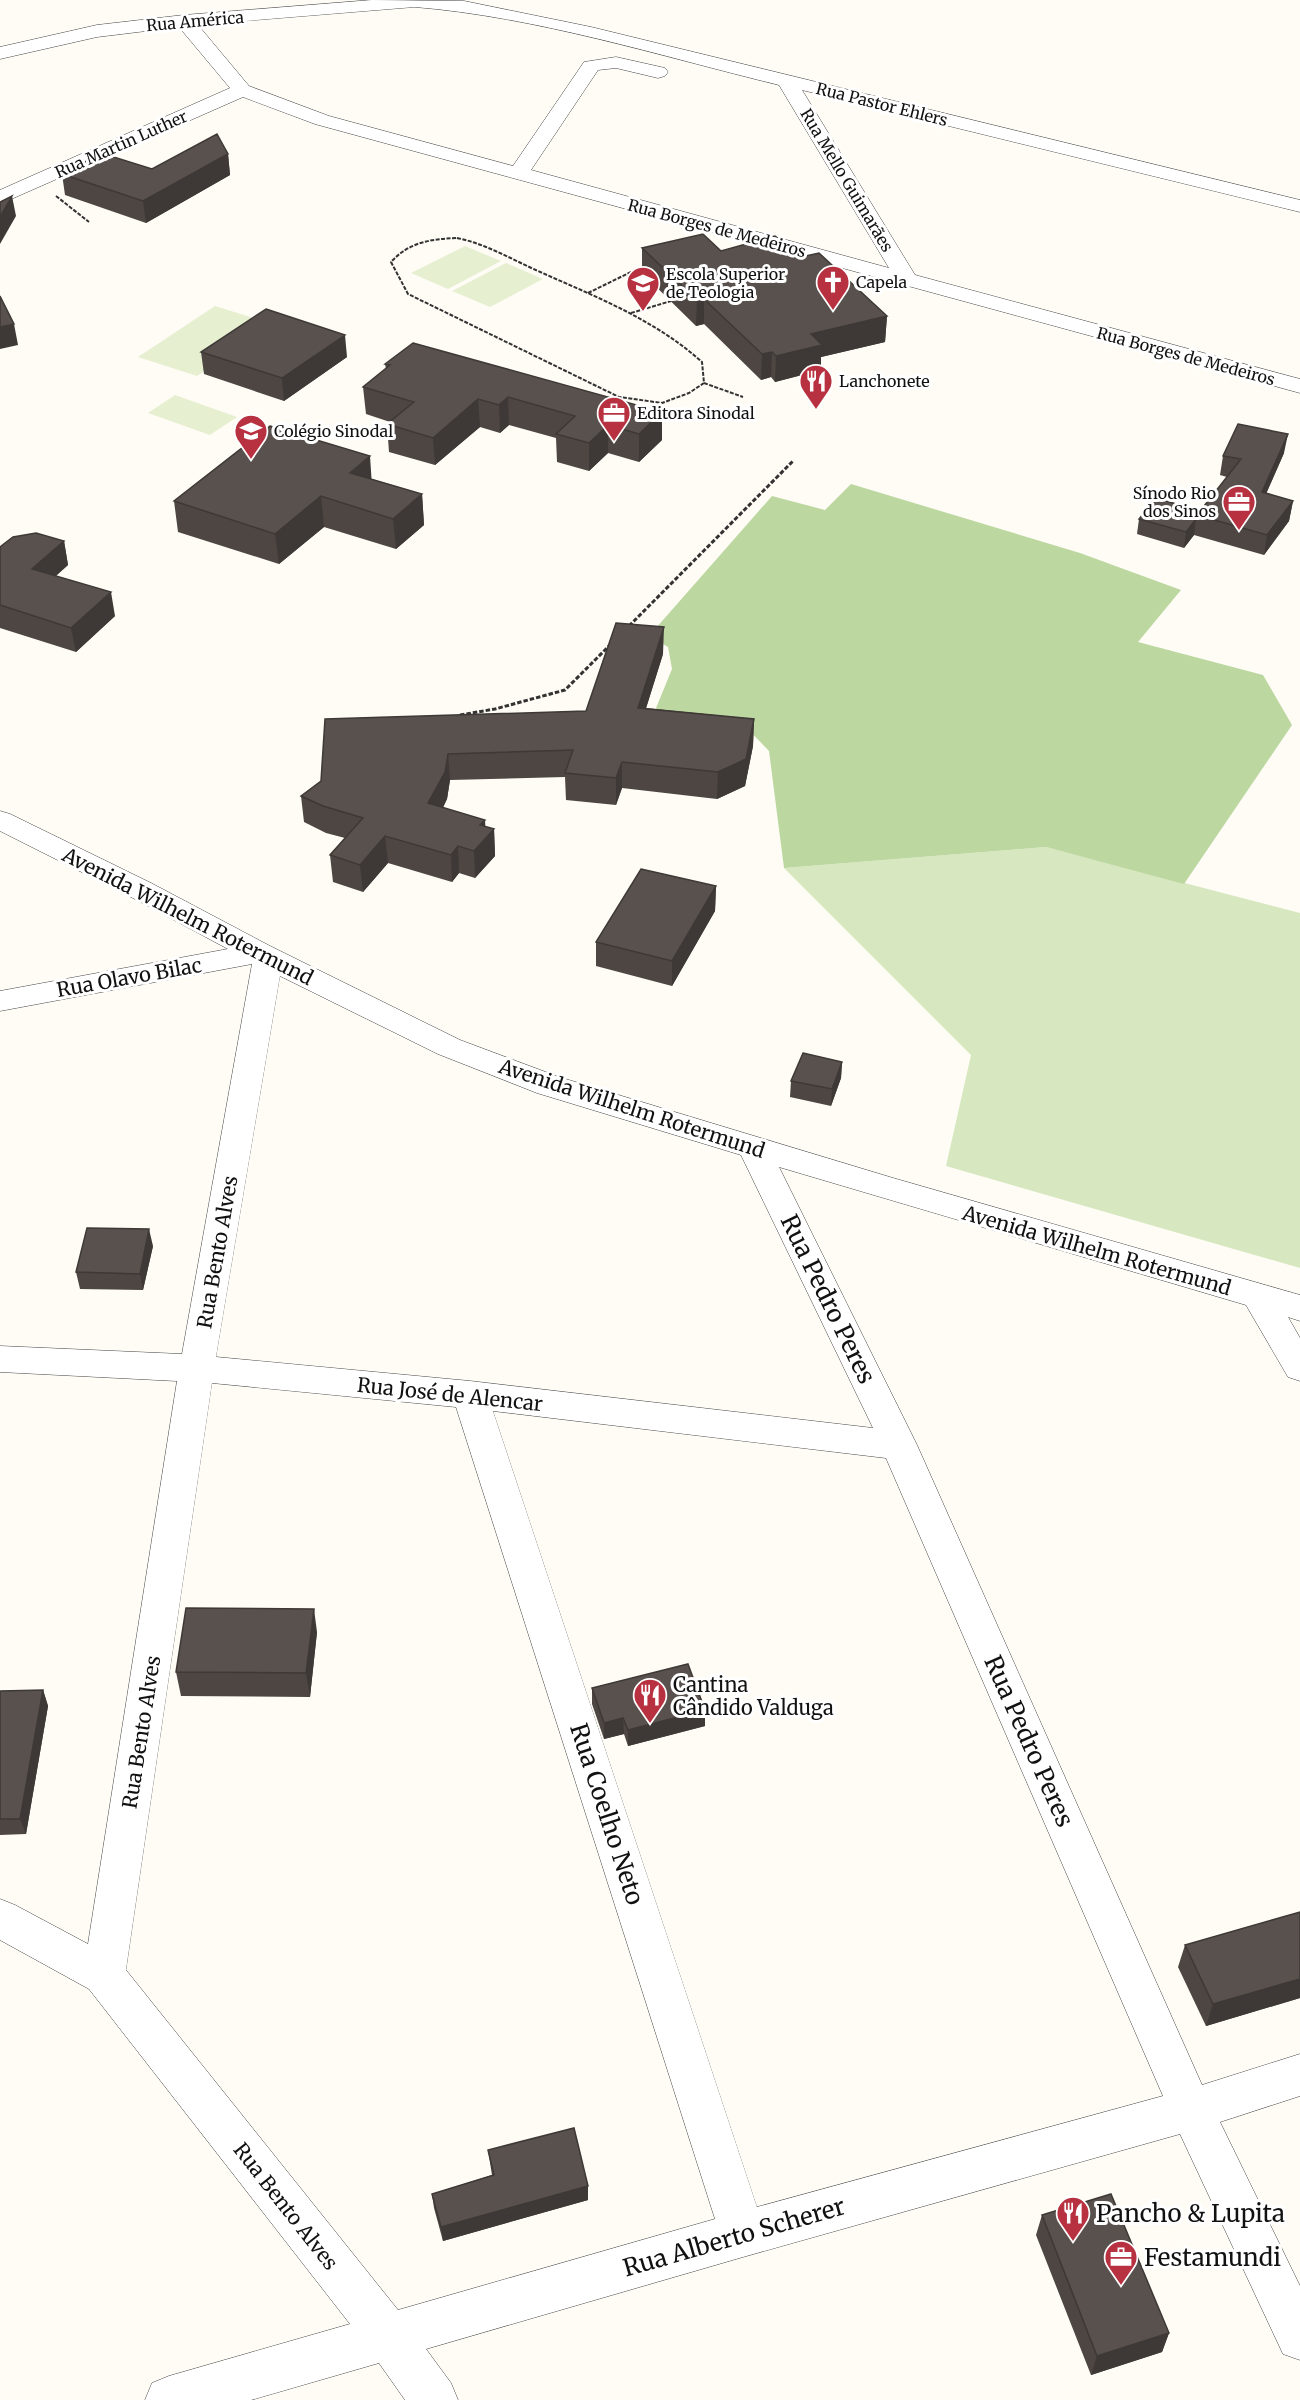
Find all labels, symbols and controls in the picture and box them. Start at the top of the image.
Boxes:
street label: Rua América [145,7,245,35]
street label: Rua Pastor Ehlers [814,78,950,130]
street label: Rua Mello Guimarães [796,105,898,255]
street label: Rua Martin Luther [52,106,190,182]
street label: Rua Borges de Medeiros [626,195,808,261]
place label: Escola Superior de Teologia [666,264,785,302]
church icon: Capela [815,264,851,311]
school or university icon: Escola Superior de Teologia [625,265,661,312]
place label: Capela [856,272,908,292]
street label: Rua Borges de Medeiros [1095,323,1277,389]
restaurant icon: Lanchonete [798,363,834,410]
place label: Lanchonete [839,371,930,391]
office icon: Editora Sinodal [596,395,632,442]
place label: Editora Sinodal [637,403,755,423]
school or university icon: Colégio Sinodal [233,413,269,460]
place label: Colégio Sinodal [274,421,393,441]
place label: Sínodo Rio dos Sinos [1133,483,1216,521]
office icon: Sínodo Rio dos Sinos [1221,484,1257,531]
street label: Avenida Wilhelm Rotermund [58,841,318,990]
street label: Rua Olavo Bilac [54,952,204,1002]
street label: Avenida Wilhelm Rotermund [495,1053,768,1163]
street label: Rua Bento Alves [191,1174,243,1330]
street label: Avenida Wilhelm Rotermund [959,1199,1234,1300]
street label: Rua Pedro Peres [774,1209,882,1389]
street label: Rua José de Alencar [356,1372,544,1416]
street label: Rua Pedro Peres [977,1650,1081,1832]
street label: Rua Bento Alves [117,1654,165,1810]
place label: Cantina Cândido Valduga [673,1672,834,1720]
restaurant icon: Cantina Cândido Valduga [632,1677,668,1724]
street label: Rua Coelho Neto [563,1719,651,1909]
street label: Rua Bento Alves [229,2137,343,2275]
street label: Rua Alberto Scherer [619,2190,849,2284]
restaurant icon: Pancho & Lupita [1055,2195,1091,2242]
place label: Pancho & Lupita [1096,2198,1285,2229]
office icon: Festamundi [1103,2239,1139,2286]
place label: Festamundi [1144,2242,1281,2273]

